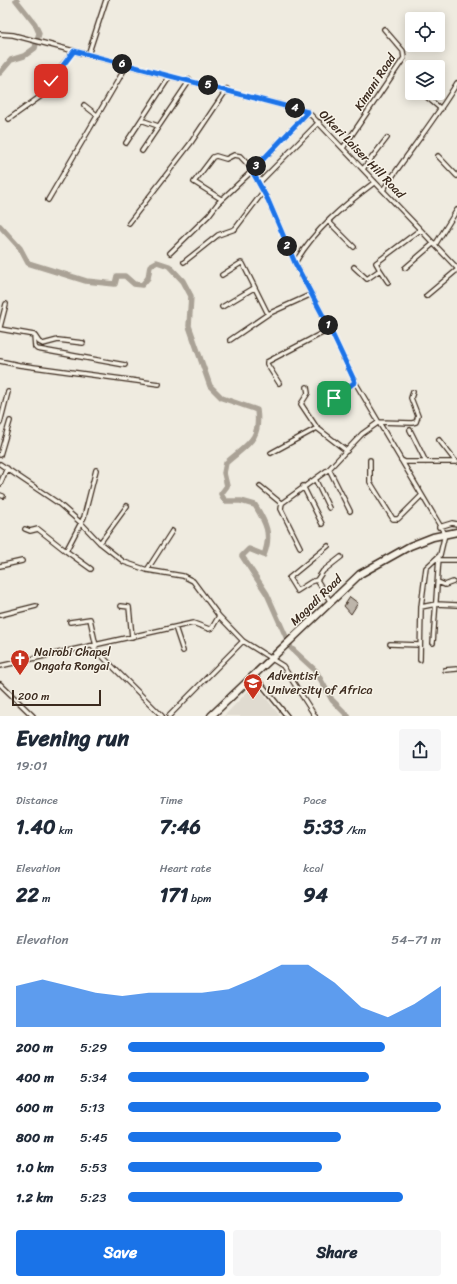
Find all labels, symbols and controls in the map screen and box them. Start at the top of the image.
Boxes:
map controls [405,12,445,100]
button: locate [405,12,445,52]
street label: Kimani Road [348,48,402,115]
pin: 6 [112,54,132,74]
text: 6 [119,54,125,73]
button: layers [405,60,445,100]
pin [34,64,68,98]
icon: check [40,70,62,92]
pin: 5 [198,75,218,95]
text: 5 [205,75,211,94]
pin: 4 [285,98,305,118]
text: 4 [292,98,298,117]
street label: Olkeri Laiser Hill Road [313,104,411,204]
pin: 3 [246,156,266,176]
text: 3 [253,156,259,175]
pin: 2 [277,236,297,256]
text: 2 [284,236,290,255]
pin: 1 [318,315,338,335]
text: 1 [326,315,330,334]
pin [317,381,351,415]
icon: arrive [323,387,345,409]
street label: Magadi Road [284,569,348,631]
place label: Nairobi Chapel Ongata Rongai [34,641,111,677]
church icon: Nairobi Chapel Ongata Rongai [9,648,31,676]
place label: Adventist University of Africa [266,665,373,701]
school or university icon: Adventist University of Africa [242,672,264,700]
text: 200 m [18,687,50,706]
scale bar [12,688,101,707]
text: Evening run [16,719,129,758]
button: share [399,729,441,771]
text: 19:01 [16,754,47,777]
text: Distance [16,791,58,810]
text: Time [160,791,183,810]
text: Pace [303,791,327,810]
text: 1.40 [16,810,56,845]
text: 7:46 [160,810,201,845]
text: 5:33 [303,810,344,845]
text: km [56,821,73,840]
text: /km [344,821,366,840]
text: Elevation [16,859,61,878]
text: Heart rate [160,859,211,878]
text: kcal [303,859,323,878]
text: 22 [16,878,39,913]
text: 171 [160,878,188,913]
text: 94 [303,878,328,913]
text: m [39,889,50,908]
text: bpm [188,889,211,908]
text: Elevation [16,928,69,951]
text: 54–71 m [391,928,441,951]
text: 200 m [16,1036,53,1059]
text: 5:29 [80,1036,107,1059]
text: 400 m [16,1066,54,1089]
text: 5:34 [80,1066,107,1089]
text: 600 m [16,1096,53,1119]
text: 5:13 [80,1096,105,1119]
text: 800 m [16,1126,54,1149]
text: 5:45 [80,1126,108,1149]
text: 1.0 km [16,1156,54,1179]
text: 5:53 [80,1156,107,1179]
text: 1.2 km [16,1186,53,1209]
text: 5:23 [80,1186,107,1209]
button: Save [16,1230,225,1276]
button: Share [233,1230,441,1276]

